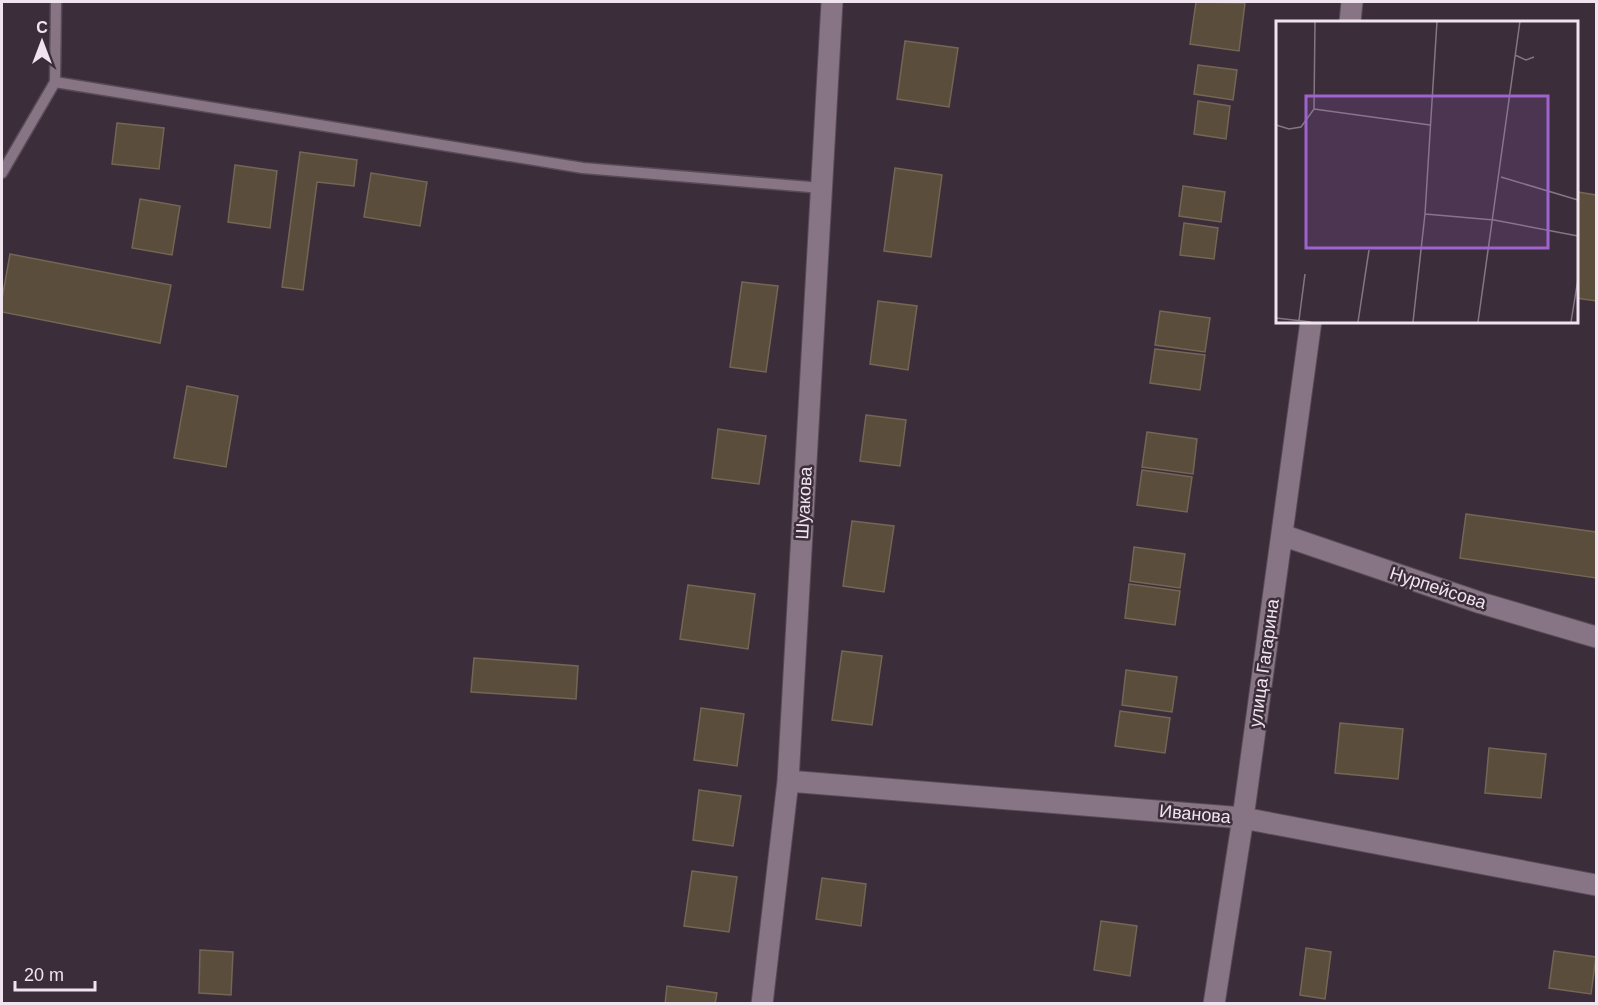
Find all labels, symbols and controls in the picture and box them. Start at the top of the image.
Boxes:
north arrow [12,12,72,72]
text: С [36,19,48,36]
inset map [1276,21,1577,322]
street label: Шуакова [792,465,816,540]
street label: Нурпейсова [1387,563,1490,613]
street label: улица Гагарина [1245,597,1283,728]
street label: Иванова [1158,801,1233,827]
scale bar [15,954,94,992]
text: 20 m [24,965,64,985]

